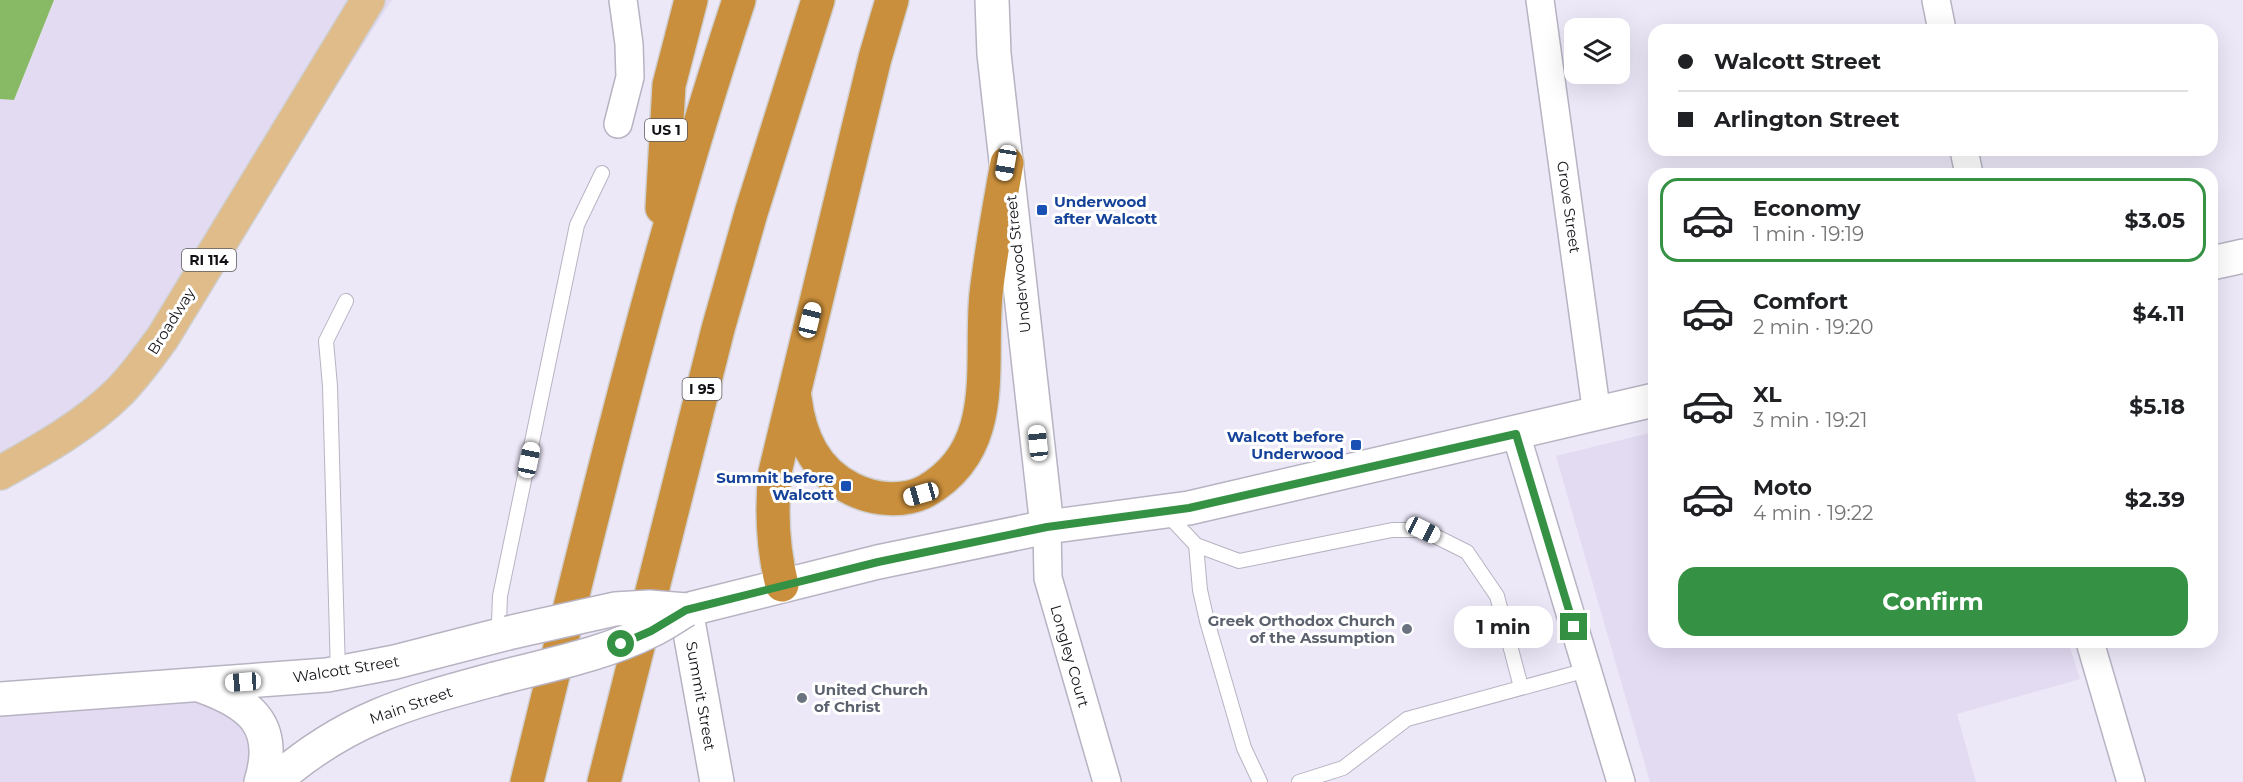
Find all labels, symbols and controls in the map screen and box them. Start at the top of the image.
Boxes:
map controls [1564,18,1630,84]
button: layers [1564,18,1630,84]
text: Walcott Street [1714,48,1881,75]
text: Arlington Street [1714,106,1899,133]
road number: US 1 [645,119,687,141]
car [994,144,1018,182]
street label: Grove Street [1553,160,1585,254]
place label: Underwood after Walcott [1054,192,1158,228]
icon: car [1681,193,1735,247]
street label: Underwood Street [1001,194,1035,334]
text: Economy [1753,195,1861,222]
marker: Underwood after Walcott [1035,203,1049,217]
text: $3.05 [2125,207,2185,234]
text: 1 min · 19:19 [1753,222,1864,246]
road number: RI 114 [182,249,236,271]
street label: Broadway [143,283,199,358]
icon: car [1681,286,1735,340]
text: Comfort [1753,288,1848,315]
car [797,300,823,340]
text: $4.11 [2132,300,2185,327]
text: 2 min · 19:20 [1753,315,1873,339]
road number: I 95 [682,378,722,400]
icon: car [1681,379,1735,433]
text: XL [1753,381,1782,408]
text: $5.18 [2129,393,2185,420]
text: 3 min · 19:21 [1753,408,1867,432]
car [1027,424,1049,462]
place label: Walcott before Underwood [1227,427,1344,463]
marker: Walcott before Underwood [1349,438,1363,452]
car [516,441,542,479]
place label: Summit before Walcott [716,468,834,504]
icon: car [1681,472,1735,526]
text: Moto [1753,474,1812,501]
marker: Summit before Walcott [839,479,853,493]
car [901,480,941,508]
text: $2.39 [2125,486,2185,513]
text: 4 min · 19:22 [1753,501,1873,525]
car [1403,514,1443,546]
button: Confirm [1678,567,2188,636]
street label: Longley Court [1046,603,1094,709]
callout: 1 min [1454,606,1553,648]
place label: Greek Orthodox Church of the Assumption [1208,611,1395,647]
route end [1560,613,1587,640]
text: 1 min [1476,615,1531,639]
marker: Greek Orthodox Church of the Assumption [1400,622,1414,636]
route start [607,630,634,657]
street label: Summit Street [682,640,720,752]
street label: Walcott Street [291,651,401,687]
car [224,672,262,692]
place label: United Church of Christ [814,680,928,716]
street label: Main Street [367,682,455,728]
marker: United Church of Christ [795,691,809,705]

